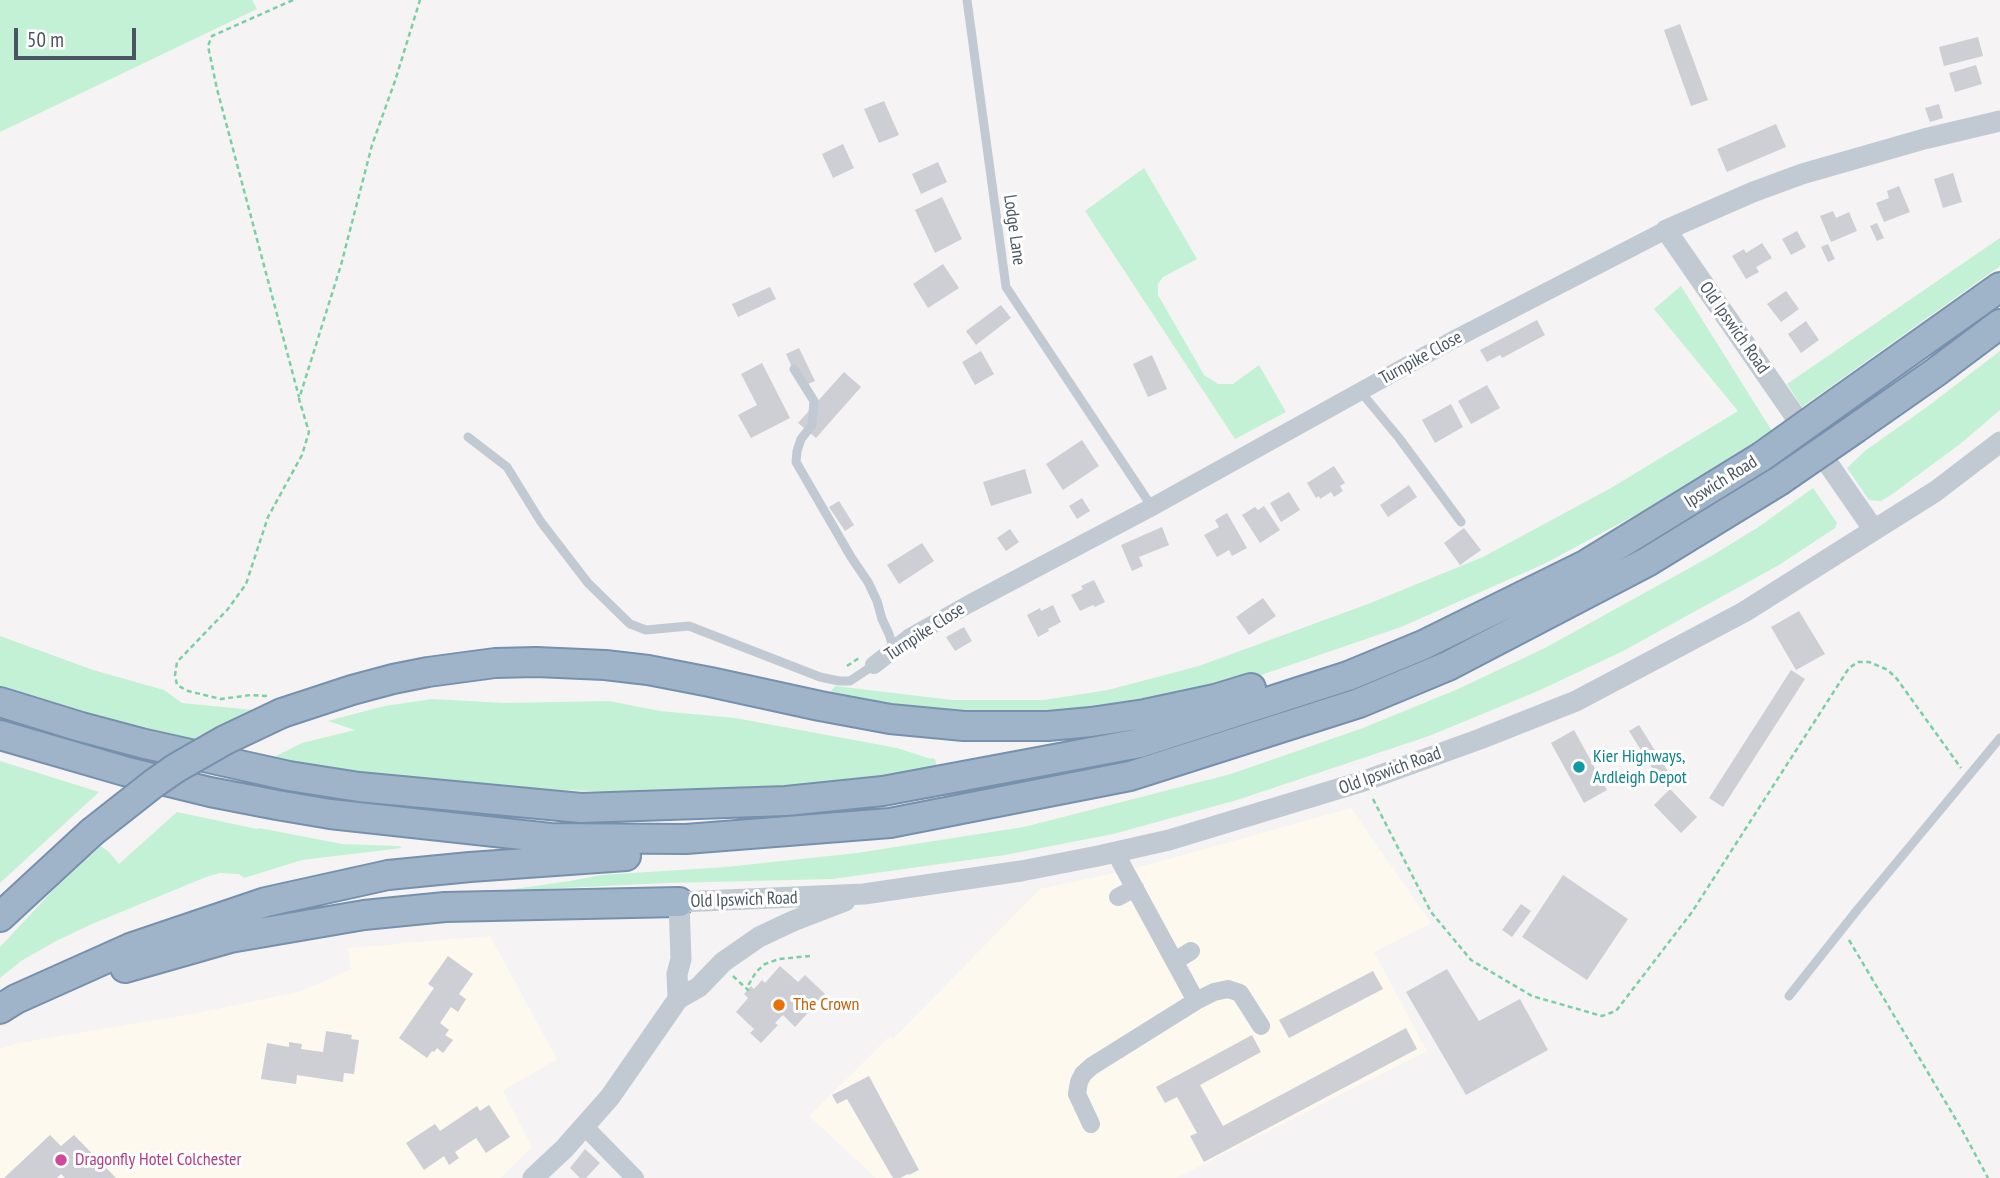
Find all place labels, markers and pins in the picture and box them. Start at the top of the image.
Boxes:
place label: Kier Highways, Ardleigh Depot [1593,746,1687,788]
marker: Kier Highways, Ardleigh Depot [1571,759,1587,775]
place label: The Crown [793,994,859,1016]
marker: The Crown [771,997,787,1013]
place label: Dragonfly Hotel Colchester [75,1149,241,1171]
marker: Dragonfly Hotel Colchester [53,1152,69,1168]

